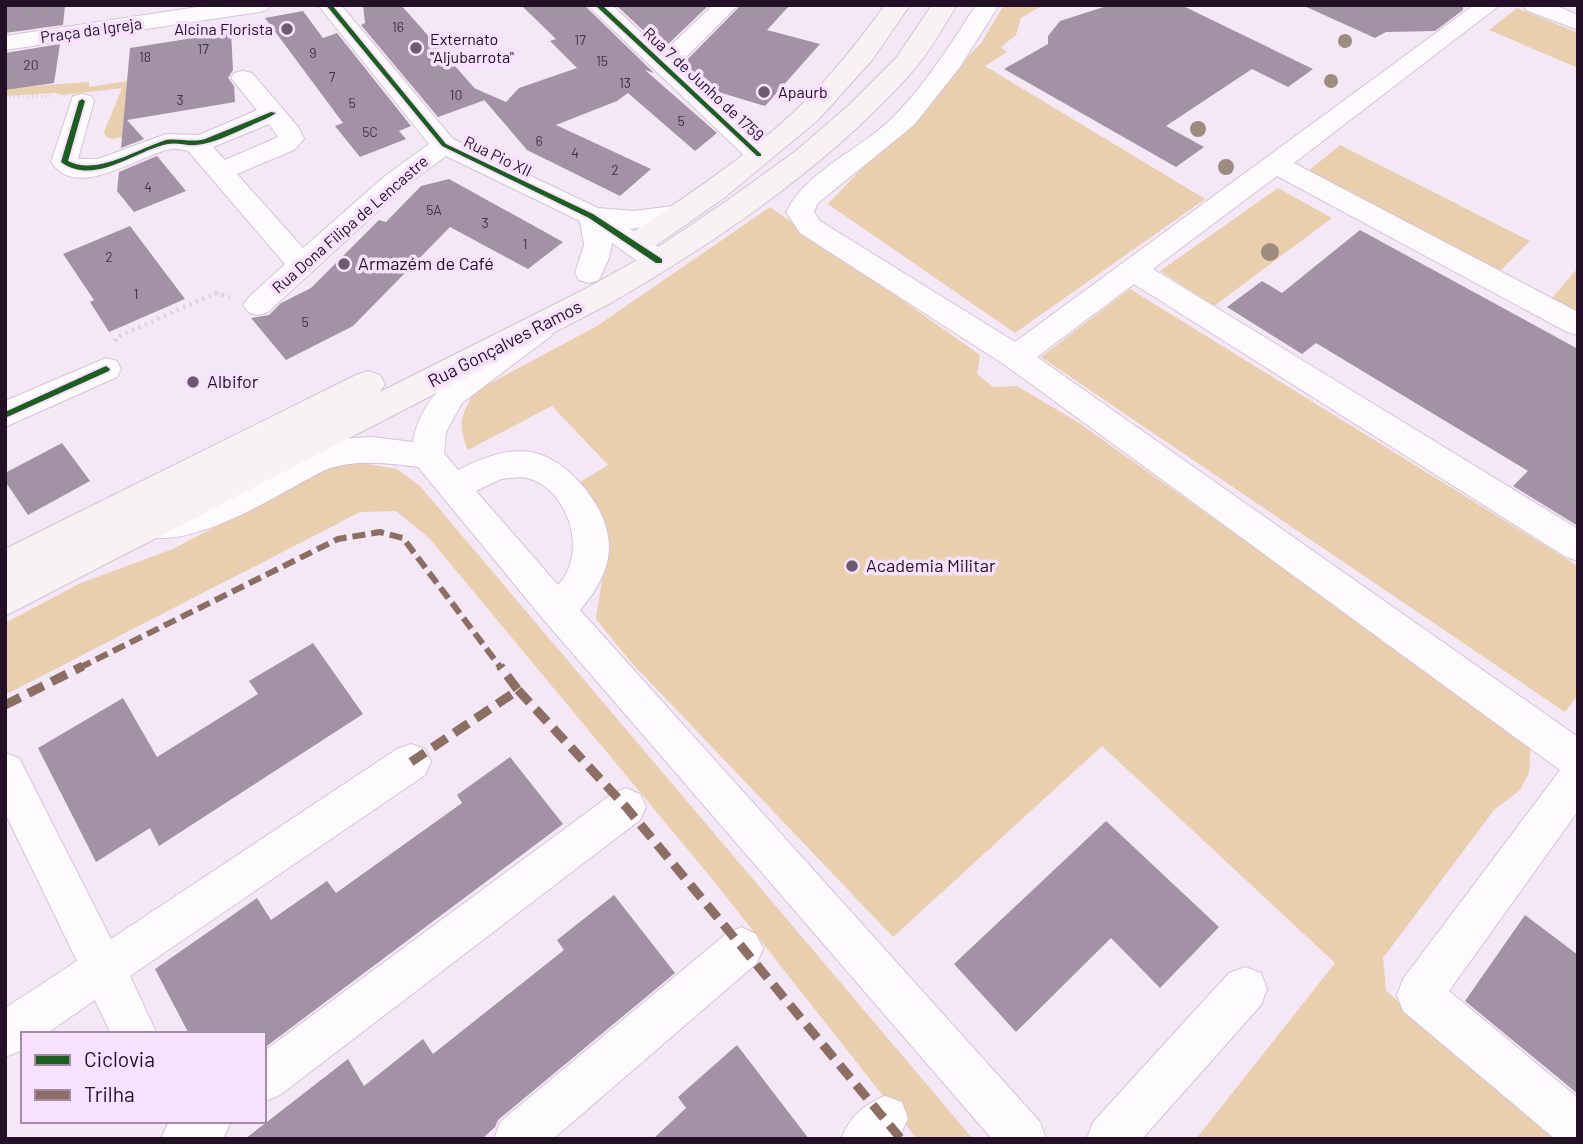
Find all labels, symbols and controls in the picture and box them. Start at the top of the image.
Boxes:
street label: Praça da Igreja [39,13,143,46]
house number: 16 [392,18,404,35]
place label: Alcina Florista [174,19,273,38]
marker: Alcina Florista [279,21,295,37]
street label: Rua 7 de Junho de 1759 [640,23,768,145]
place label: Externato "Aljubarrota" [430,29,514,66]
house number: 17 [574,31,586,48]
house number: 17 [197,40,209,57]
marker: Externato "Aljubarrota" [408,40,424,56]
house number: 9 [309,44,317,61]
house number: 18 [139,48,151,65]
house number: 15 [596,52,608,69]
house number: 20 [23,56,39,73]
house number: 7 [329,68,336,85]
house number: 13 [619,74,631,91]
place label: Apaurb [778,82,828,101]
marker: Apaurb [756,84,772,100]
house number: 10 [450,86,462,103]
house number: 3 [176,91,184,108]
house number: 5 [348,94,356,111]
house number: 5 [677,113,685,129]
house number: 5C [362,123,378,140]
street label: Rua Pio XII [461,131,535,180]
house number: 6 [535,132,543,149]
house number: 4 [571,144,579,161]
street label: Rua Dona Filipa de Lencastre [268,151,432,297]
house number: 2 [611,161,619,178]
house number: 4 [144,178,152,195]
house number: 5A [426,201,442,218]
house number: 3 [481,214,489,231]
house number: 1 [523,235,527,252]
house number: 2 [105,248,113,265]
place label: Armazém de Café [358,252,494,274]
marker: Armazém de Café [336,256,352,272]
house number: 1 [134,285,138,302]
street label: Rua Gonçalves Ramos [424,295,585,391]
house number: 5 [301,313,309,330]
place label: Albifor [207,370,259,392]
marker: Albifor [185,374,201,390]
place label: Academia Militar [866,554,996,576]
marker: Academia Militar [844,558,860,574]
legend [21,1032,266,1123]
text: Ciclovia [84,1046,155,1071]
text: Trilha [84,1081,135,1106]

